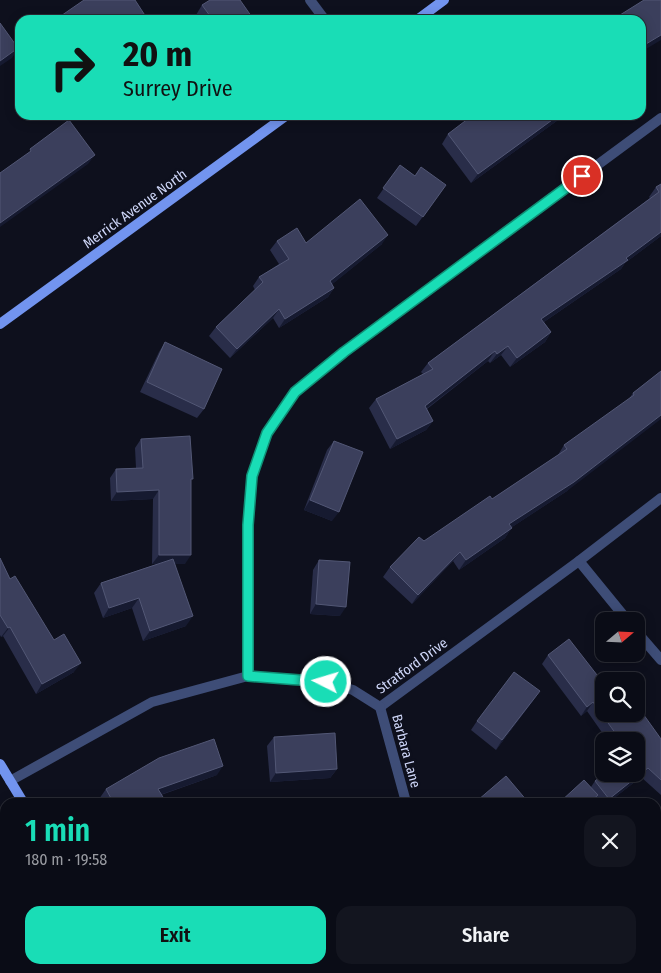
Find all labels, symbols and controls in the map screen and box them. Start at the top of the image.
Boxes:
text: 20 m [123,33,192,75]
icon: right [40,35,105,100]
text: Surrey Drive [123,75,233,102]
pin [561,155,603,197]
icon: arrive [568,162,596,190]
street label: Merrick Avenue North [80,166,190,252]
north arrow [595,612,645,662]
map controls [595,612,645,782]
street label: Stratford Drive [373,634,451,698]
position arrow [299,655,351,707]
button: search [595,672,645,722]
street label: Barbara Lane [388,712,424,790]
button: layers [595,732,645,782]
text: 1 min [25,813,90,849]
button: close [584,815,636,867]
text: 180 m · 19:58 [25,850,107,869]
button: Exit [25,906,326,964]
button: Share [336,906,636,964]

